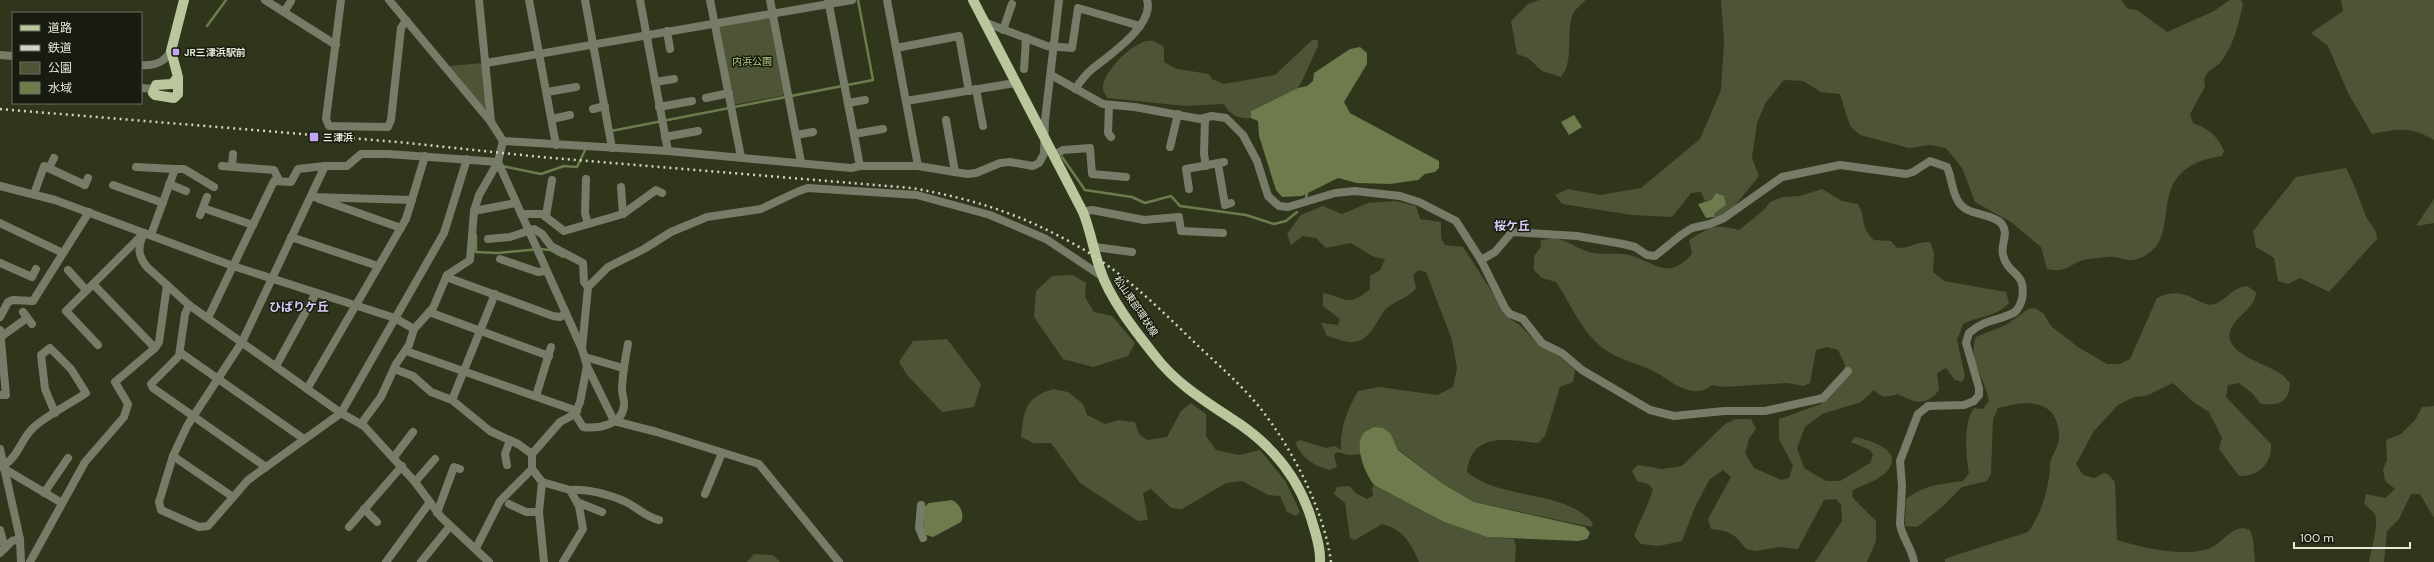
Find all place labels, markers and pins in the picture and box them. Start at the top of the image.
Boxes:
place label: JR三津浜駅前 [184,46,246,59]
marker: JR三津浜駅前 [171,47,181,57]
marker: 三津浜 [308,131,320,143]
place label: 三津浜 [323,131,353,144]

